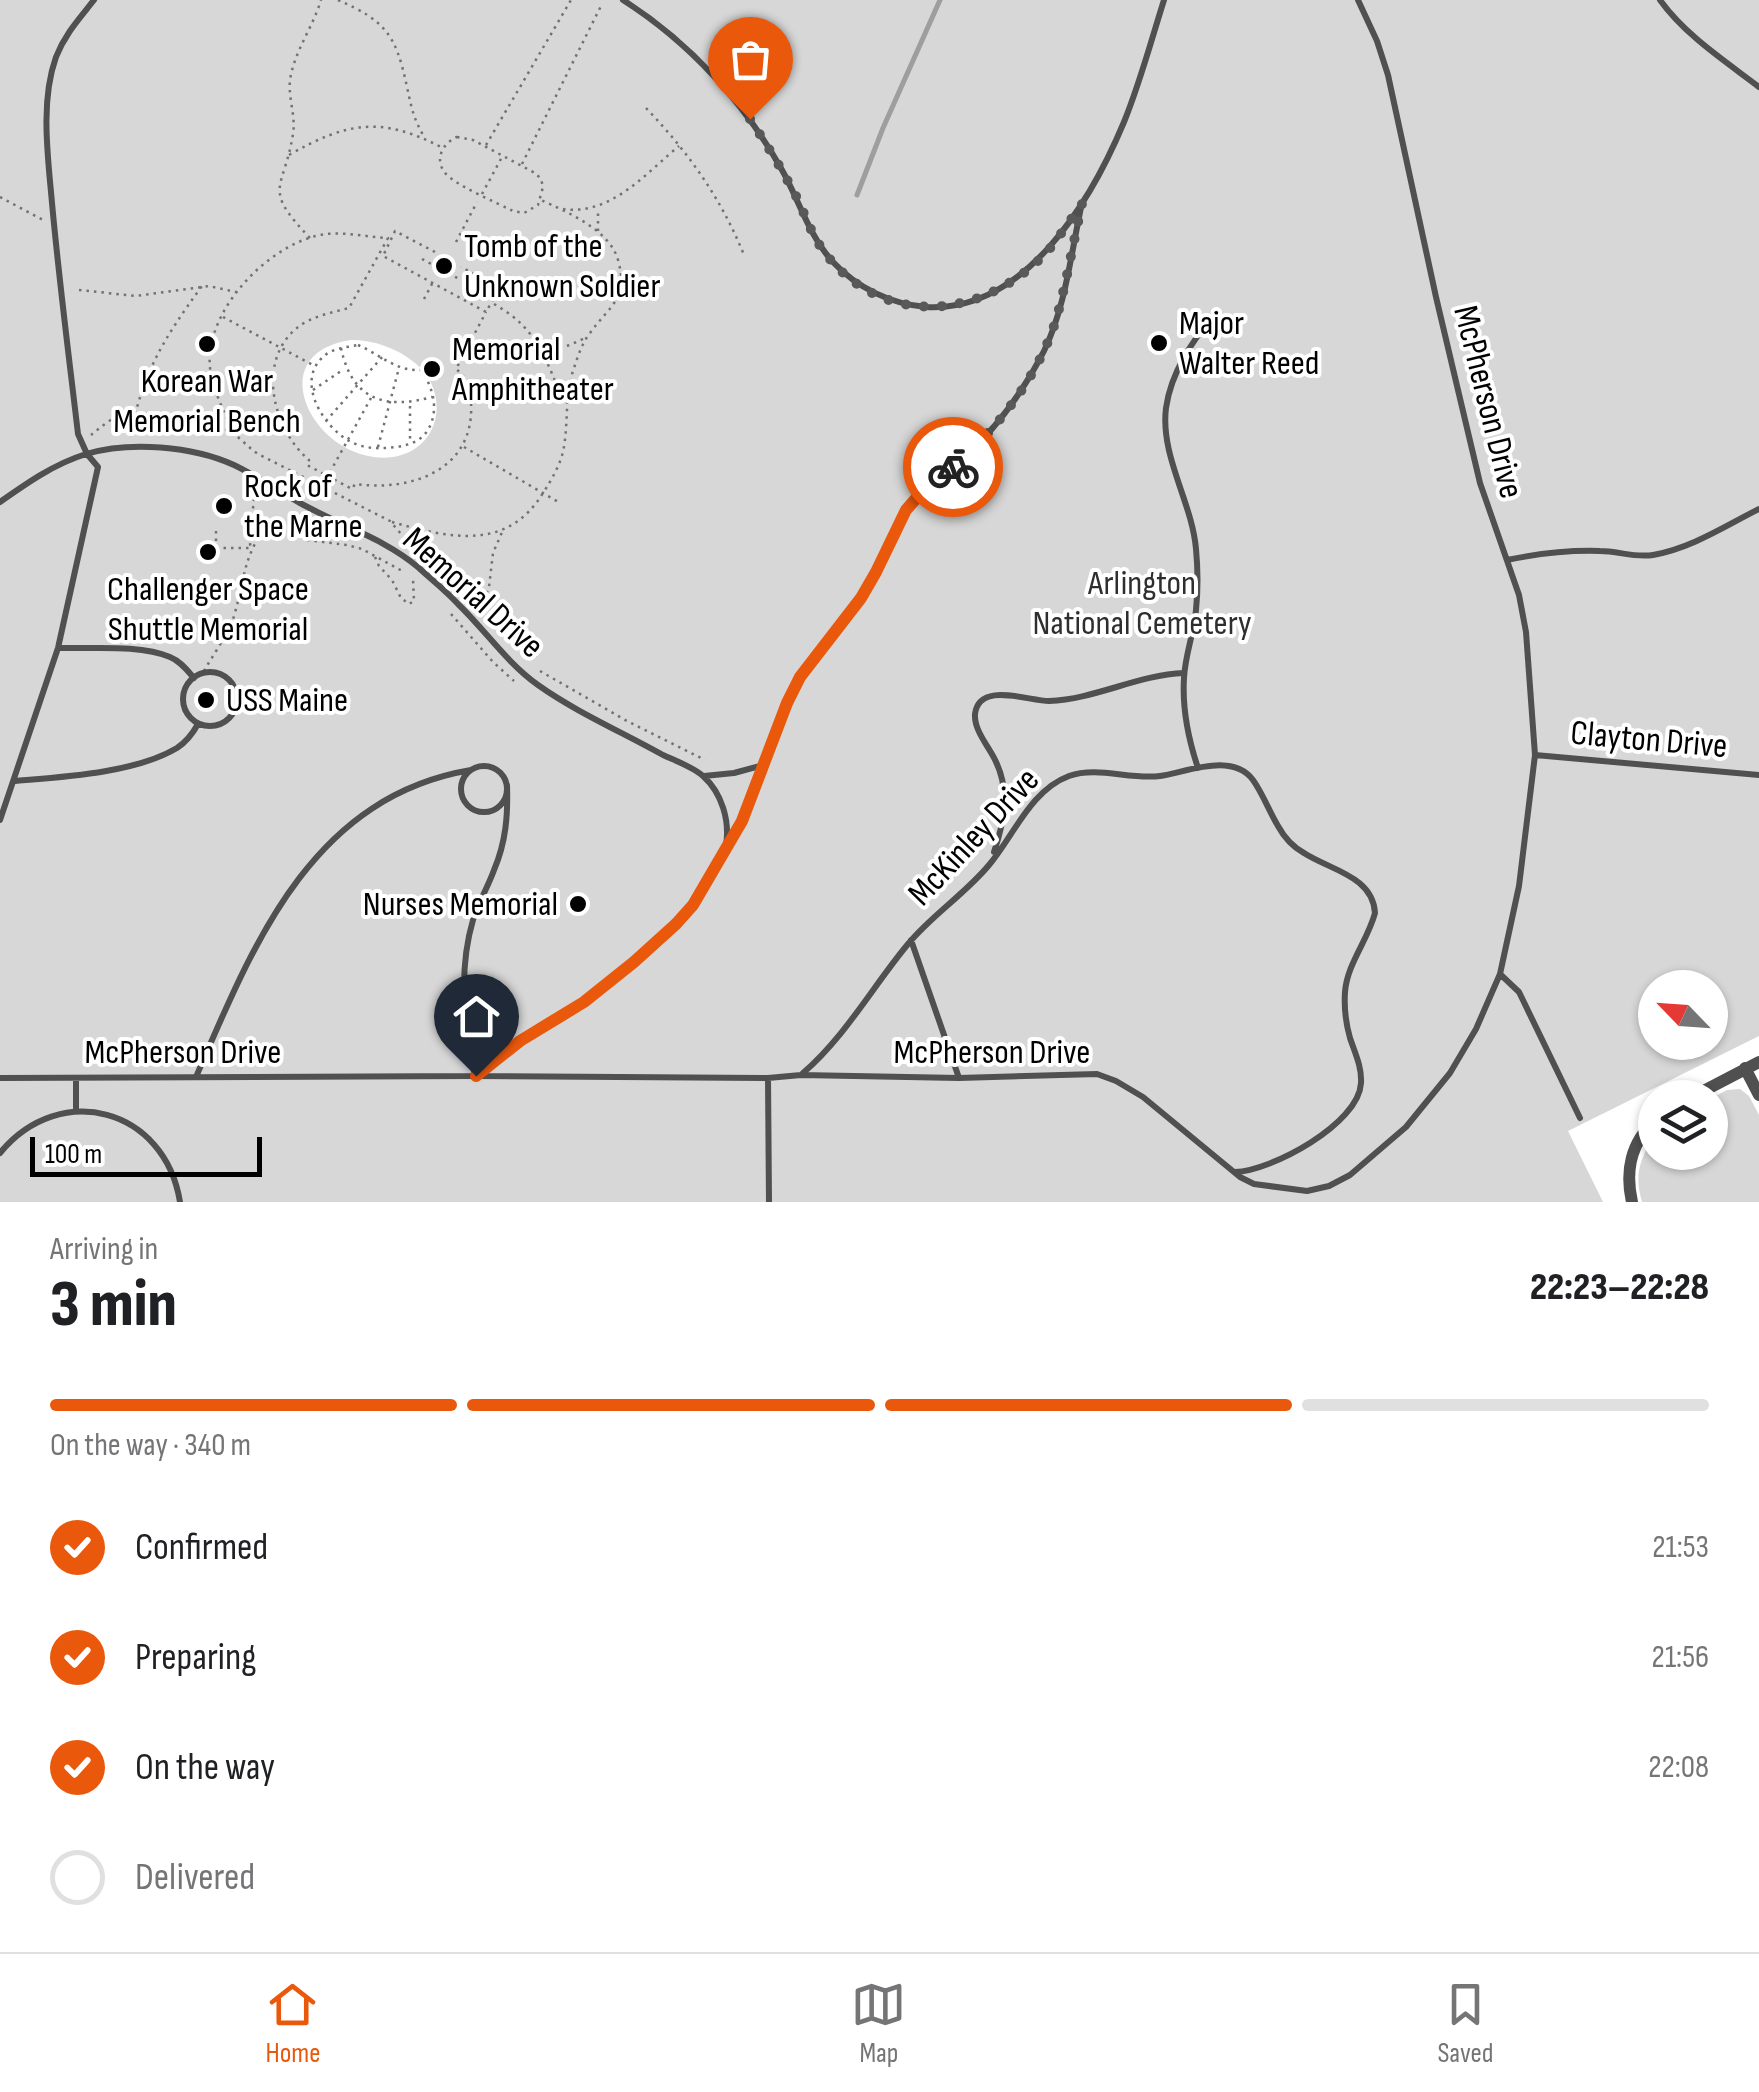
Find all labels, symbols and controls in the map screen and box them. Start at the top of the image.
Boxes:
pin [708,17,793,120]
icon: bag [723,32,778,87]
place label: Tomb of the Unknown Soldier [464,225,660,308]
marker: Tomb of the Unknown Soldier [433,255,455,277]
street label: McPherson Drive [1443,301,1533,503]
place label: Major Walter Reed [1179,302,1319,385]
place label: Memorial Amphitheater [451,328,614,411]
marker: Major Walter Reed [1148,332,1170,354]
marker: Korean War Memorial Bench [196,333,218,355]
marker: Memorial Amphitheater [421,358,443,380]
place label: Korean War Memorial Bench [113,360,301,443]
courier [903,417,1003,517]
icon: bike [926,440,981,495]
place label: Rock of the Marne [244,465,363,548]
marker: Rock of the Marne [213,495,235,517]
street label: Memorial Drive [394,518,552,668]
marker: Challenger Space Shuttle Memorial [197,541,219,563]
park label: Arlington National Cemetery [1032,562,1252,645]
place label: Challenger Space Shuttle Memorial [107,568,309,651]
place label: USS Maine [226,679,348,722]
marker: USS Maine [195,689,217,711]
street label: Clayton Drive [1569,712,1729,768]
street label: McKinley Drive [899,759,1049,915]
place label: Nurses Memorial [363,883,558,926]
marker: Nurses Memorial [567,893,589,915]
north arrow [1638,970,1728,1060]
map controls [1638,970,1728,1170]
pin [434,974,519,1077]
icon: home [449,989,504,1044]
street label: McPherson Drive [85,1031,281,1074]
street label: McPherson Drive [894,1031,1090,1074]
button: layers [1638,1080,1728,1170]
scale bar [30,1132,262,1176]
text: 100 m [45,1138,102,1171]
text: Arriving in [50,1230,158,1269]
text: 22:23–22:28 [1530,1265,1709,1310]
text: 3 min [50,1267,177,1345]
text: On the way · 340 m [50,1426,251,1465]
icon: check [50,1520,105,1575]
text: Confirmed [135,1525,268,1570]
text: 21:53 [1652,1528,1709,1567]
icon: check [50,1630,105,1685]
text: Preparing [135,1635,256,1680]
text: 21:56 [1652,1638,1709,1677]
icon: check [50,1740,105,1795]
text: On the way [135,1745,275,1790]
text: 22:08 [1648,1748,1709,1787]
text: Delivered [135,1855,255,1900]
tab: Home [265,1977,321,2070]
tab: Map [851,1977,906,2070]
tab: Saved [1437,1977,1494,2070]

